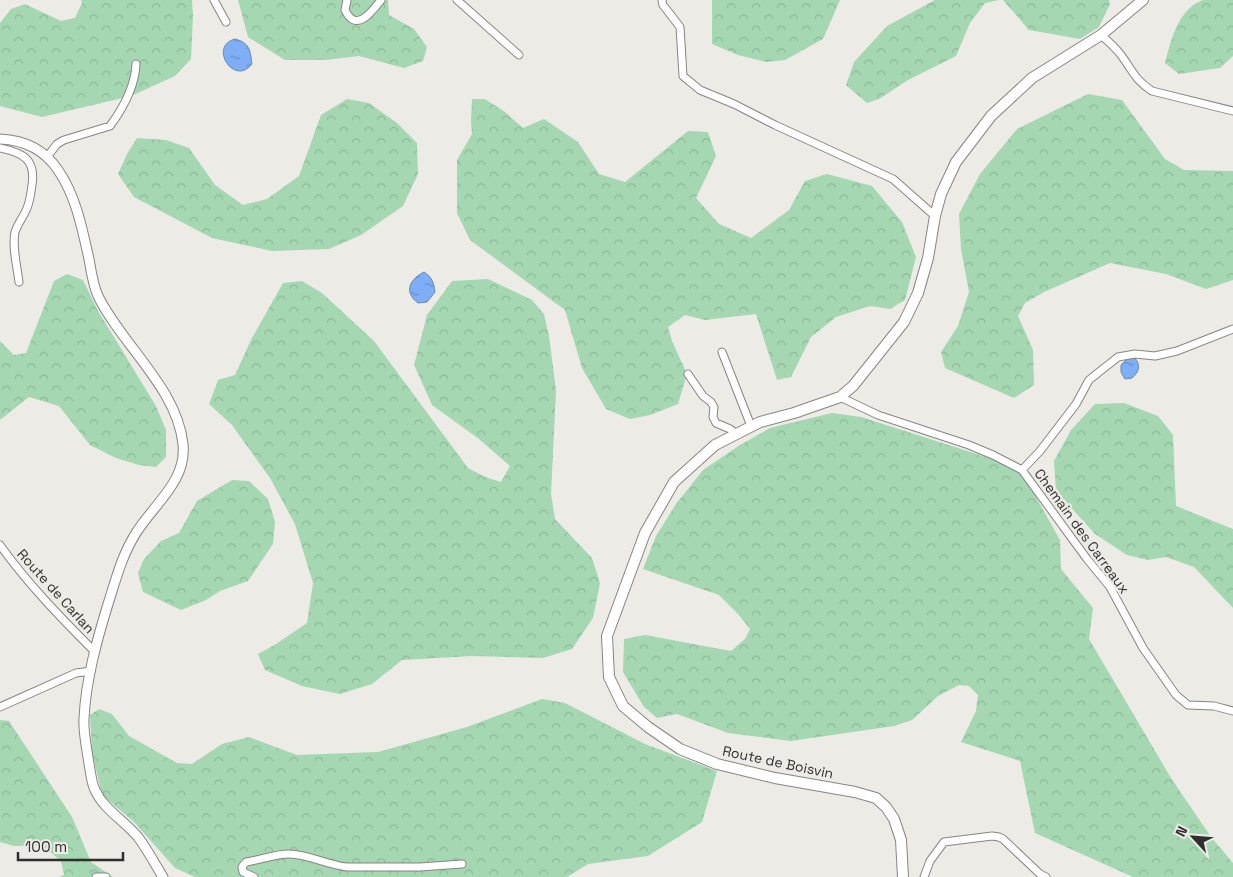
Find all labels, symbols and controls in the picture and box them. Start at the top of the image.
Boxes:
street label: Chemain des Carreaux [1031,465,1133,597]
street label: Route de Carlan [13,545,99,637]
street label: Route de Boisvin [721,741,835,783]
north arrow [1168,812,1218,862]
text: N [1171,823,1191,839]
scale bar [18,830,122,862]
text: 100 m [25,837,67,856]

